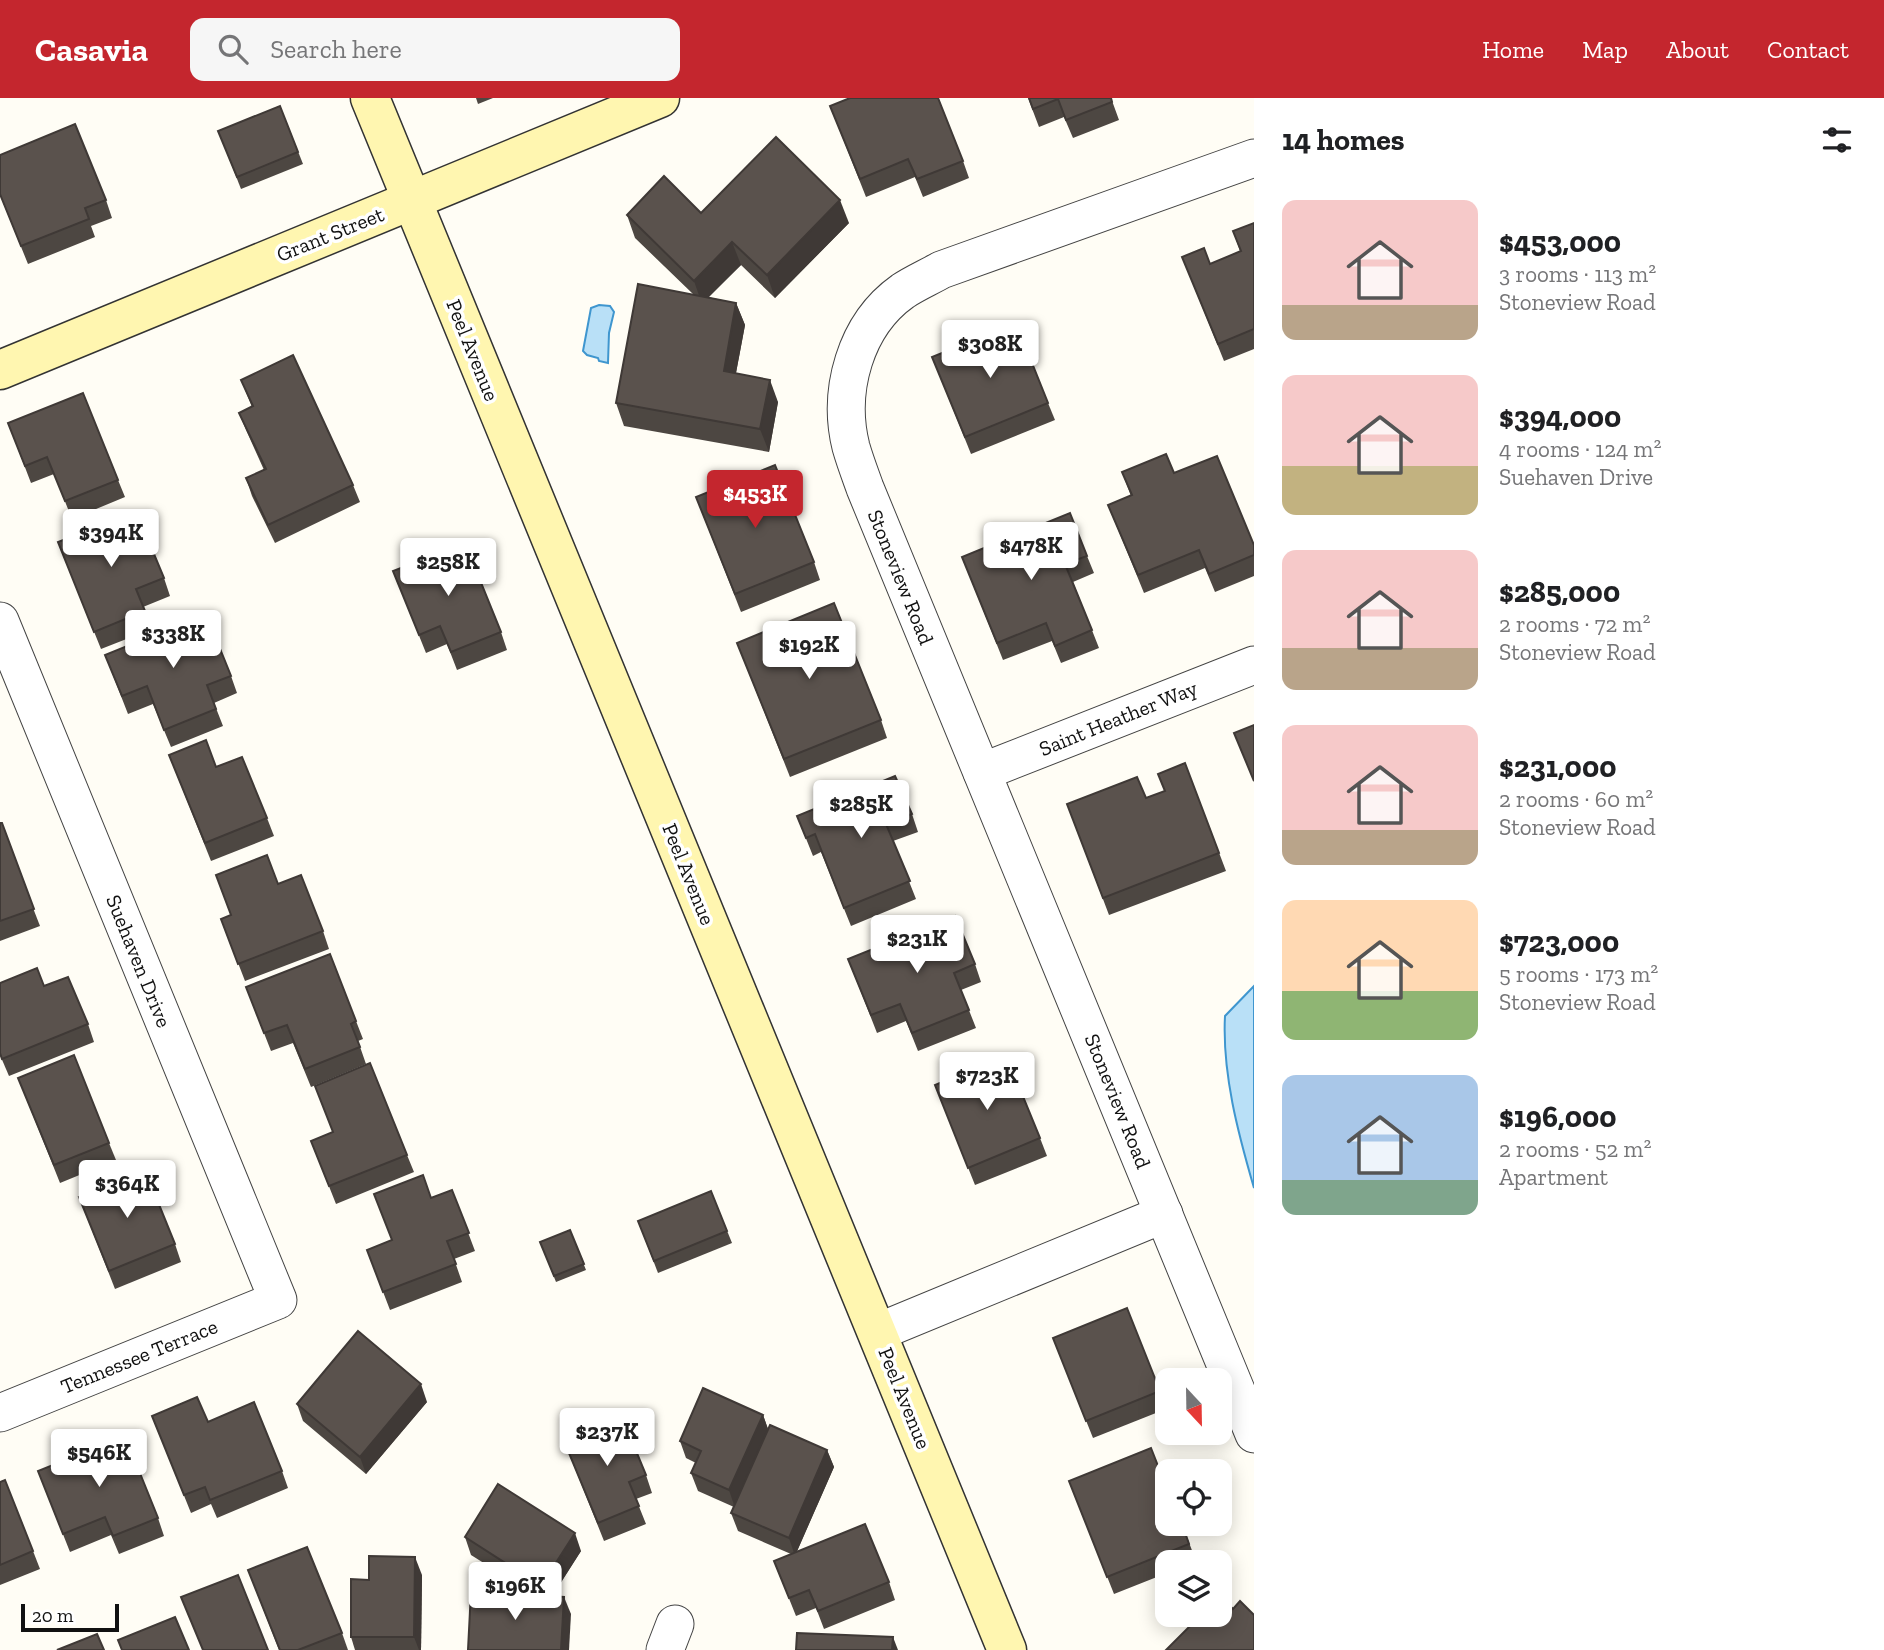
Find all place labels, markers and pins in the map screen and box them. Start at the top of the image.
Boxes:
pin: $308K [941,320,1039,380]
pin: $453K [706,470,804,530]
pin: $394K [62,510,160,569]
pin: $478K [982,522,1080,582]
pin: $258K [399,538,497,598]
pin: $338K [124,610,222,670]
pin: $192K [760,622,858,681]
pin: $285K [812,780,910,840]
pin: $231K [868,916,966,975]
pin: $723K [938,1052,1036,1112]
pin: $364K [78,1160,176,1220]
pin: $237K [558,1408,656,1468]
pin: $546K [50,1430,148,1489]
pin: $196K [466,1562,564,1622]

